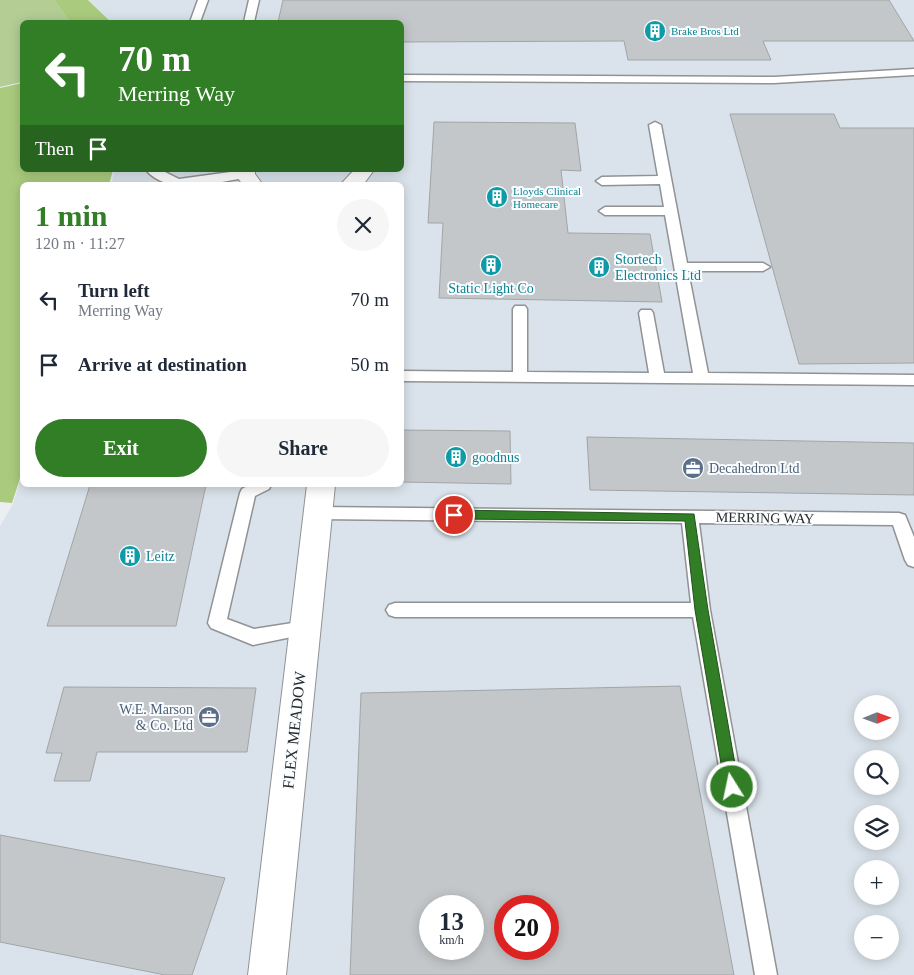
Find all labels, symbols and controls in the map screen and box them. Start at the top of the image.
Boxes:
building icon: Brake Bros Ltd [643,19,667,43]
place label: Brake Bros Ltd [671,25,739,37]
icon: left [35,40,100,105]
text: 70 m [118,40,191,79]
text: Merring Way [118,81,235,106]
icon: arrive [84,135,112,163]
text: Then [35,138,74,159]
building icon: Lloyds Clinical Homecare [485,185,509,209]
place label: Lloyds Clinical Homecare [513,185,581,210]
text: 1 min [35,199,108,232]
button: close [337,199,389,251]
text: 120 m · 11:27 [35,235,125,252]
place label: Stortech Electronics Ltd [615,252,701,283]
building icon: Static Light Co [479,253,503,277]
building icon: Stortech Electronics Ltd [587,255,611,279]
text: Turn left [78,280,150,301]
place label: Static Light Co [448,281,534,296]
icon: left [35,286,63,314]
text: 70 m [350,289,389,310]
text: Merring Way [78,302,163,319]
icon: arrive [35,351,63,379]
text: Arrive at destination [78,354,247,375]
text: 50 m [350,354,389,375]
button: Exit [35,419,207,477]
button: Share [217,419,389,477]
building icon: goodnus [444,445,468,469]
place label: goodnus [472,450,519,465]
office icon: Decahedron Ltd [681,456,705,480]
place label: Decahedron Ltd [709,461,800,476]
pin [433,494,475,536]
icon: arrive [440,501,468,529]
street label: MERRING WAY [716,510,814,526]
building icon: Leitz [118,544,142,568]
place label: Leitz [146,549,175,564]
street label: FLEX MEADOW [279,670,309,789]
north arrow [854,695,899,740]
map controls [854,695,899,960]
place label: W.E. Marson & Co. Ltd [119,702,193,733]
office icon: W.E. Marson & Co. Ltd [197,705,221,729]
button: search [854,750,899,795]
position arrow [705,760,757,812]
button: layers [854,805,899,850]
button: + [854,860,899,905]
speed limit sign: 20 [494,895,559,960]
text: 13 [439,908,464,935]
button: − [854,915,899,960]
text: km/h [439,933,464,947]

